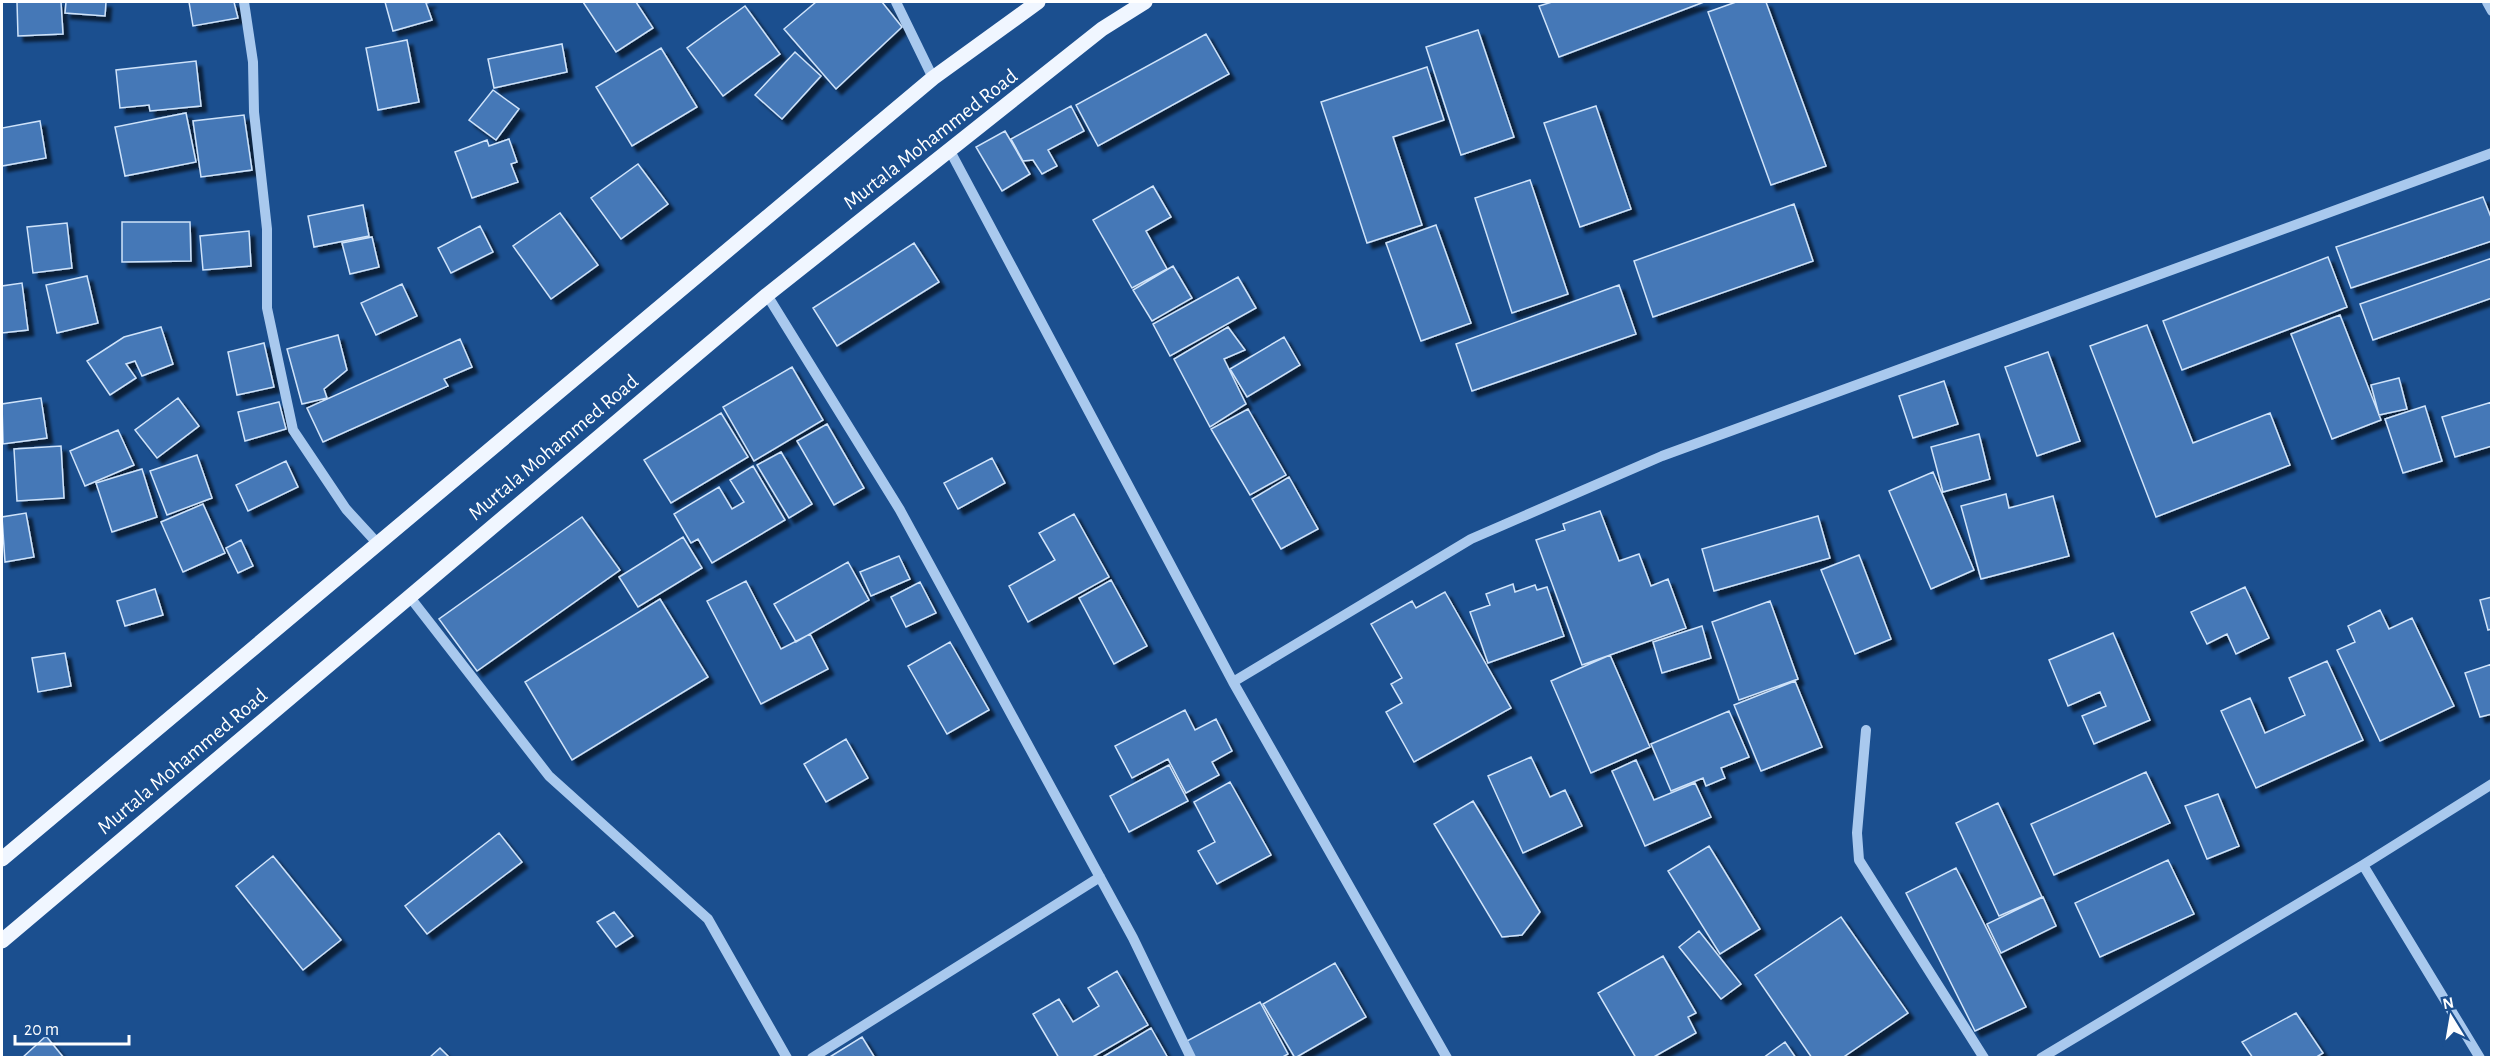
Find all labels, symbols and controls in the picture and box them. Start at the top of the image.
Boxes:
street label: Murtala Mohammed Road [839,65,1021,214]
street label: Murtala Mohammed Road [465,370,642,524]
street label: Murtala Mohammed Road [94,684,271,838]
north arrow [2421,987,2481,1047]
text: N [2441,994,2455,1012]
scale bar [15,1008,129,1046]
text: 20 m [24,1021,59,1039]

